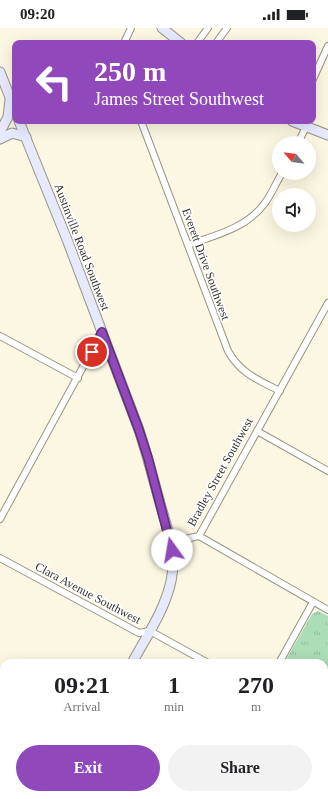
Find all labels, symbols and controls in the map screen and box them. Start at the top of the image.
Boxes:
text: 09:20 [20,6,55,22]
icon: left [28,56,80,108]
text: 250 m [94,56,166,87]
text: James Street Southwest [94,89,264,109]
north arrow [272,136,316,180]
map controls [272,136,316,232]
street label: Austinville Road Southwest [51,182,113,313]
button: sound [272,188,316,232]
street label: Everett Drive Southwest [179,206,233,322]
pin [75,335,109,369]
icon: arrive [81,341,103,363]
street label: Bradley Street Southwest [184,415,256,529]
position arrow [151,529,193,571]
street label: Clara Avenue Southwest [33,559,144,627]
text: 09:21 [54,672,110,698]
text: 1 [168,672,180,698]
text: 270 [238,672,274,698]
text: Arrival [63,699,101,714]
text: min [164,699,184,714]
text: m [251,699,261,714]
button: Exit [16,745,160,791]
button: Share [168,745,312,791]

